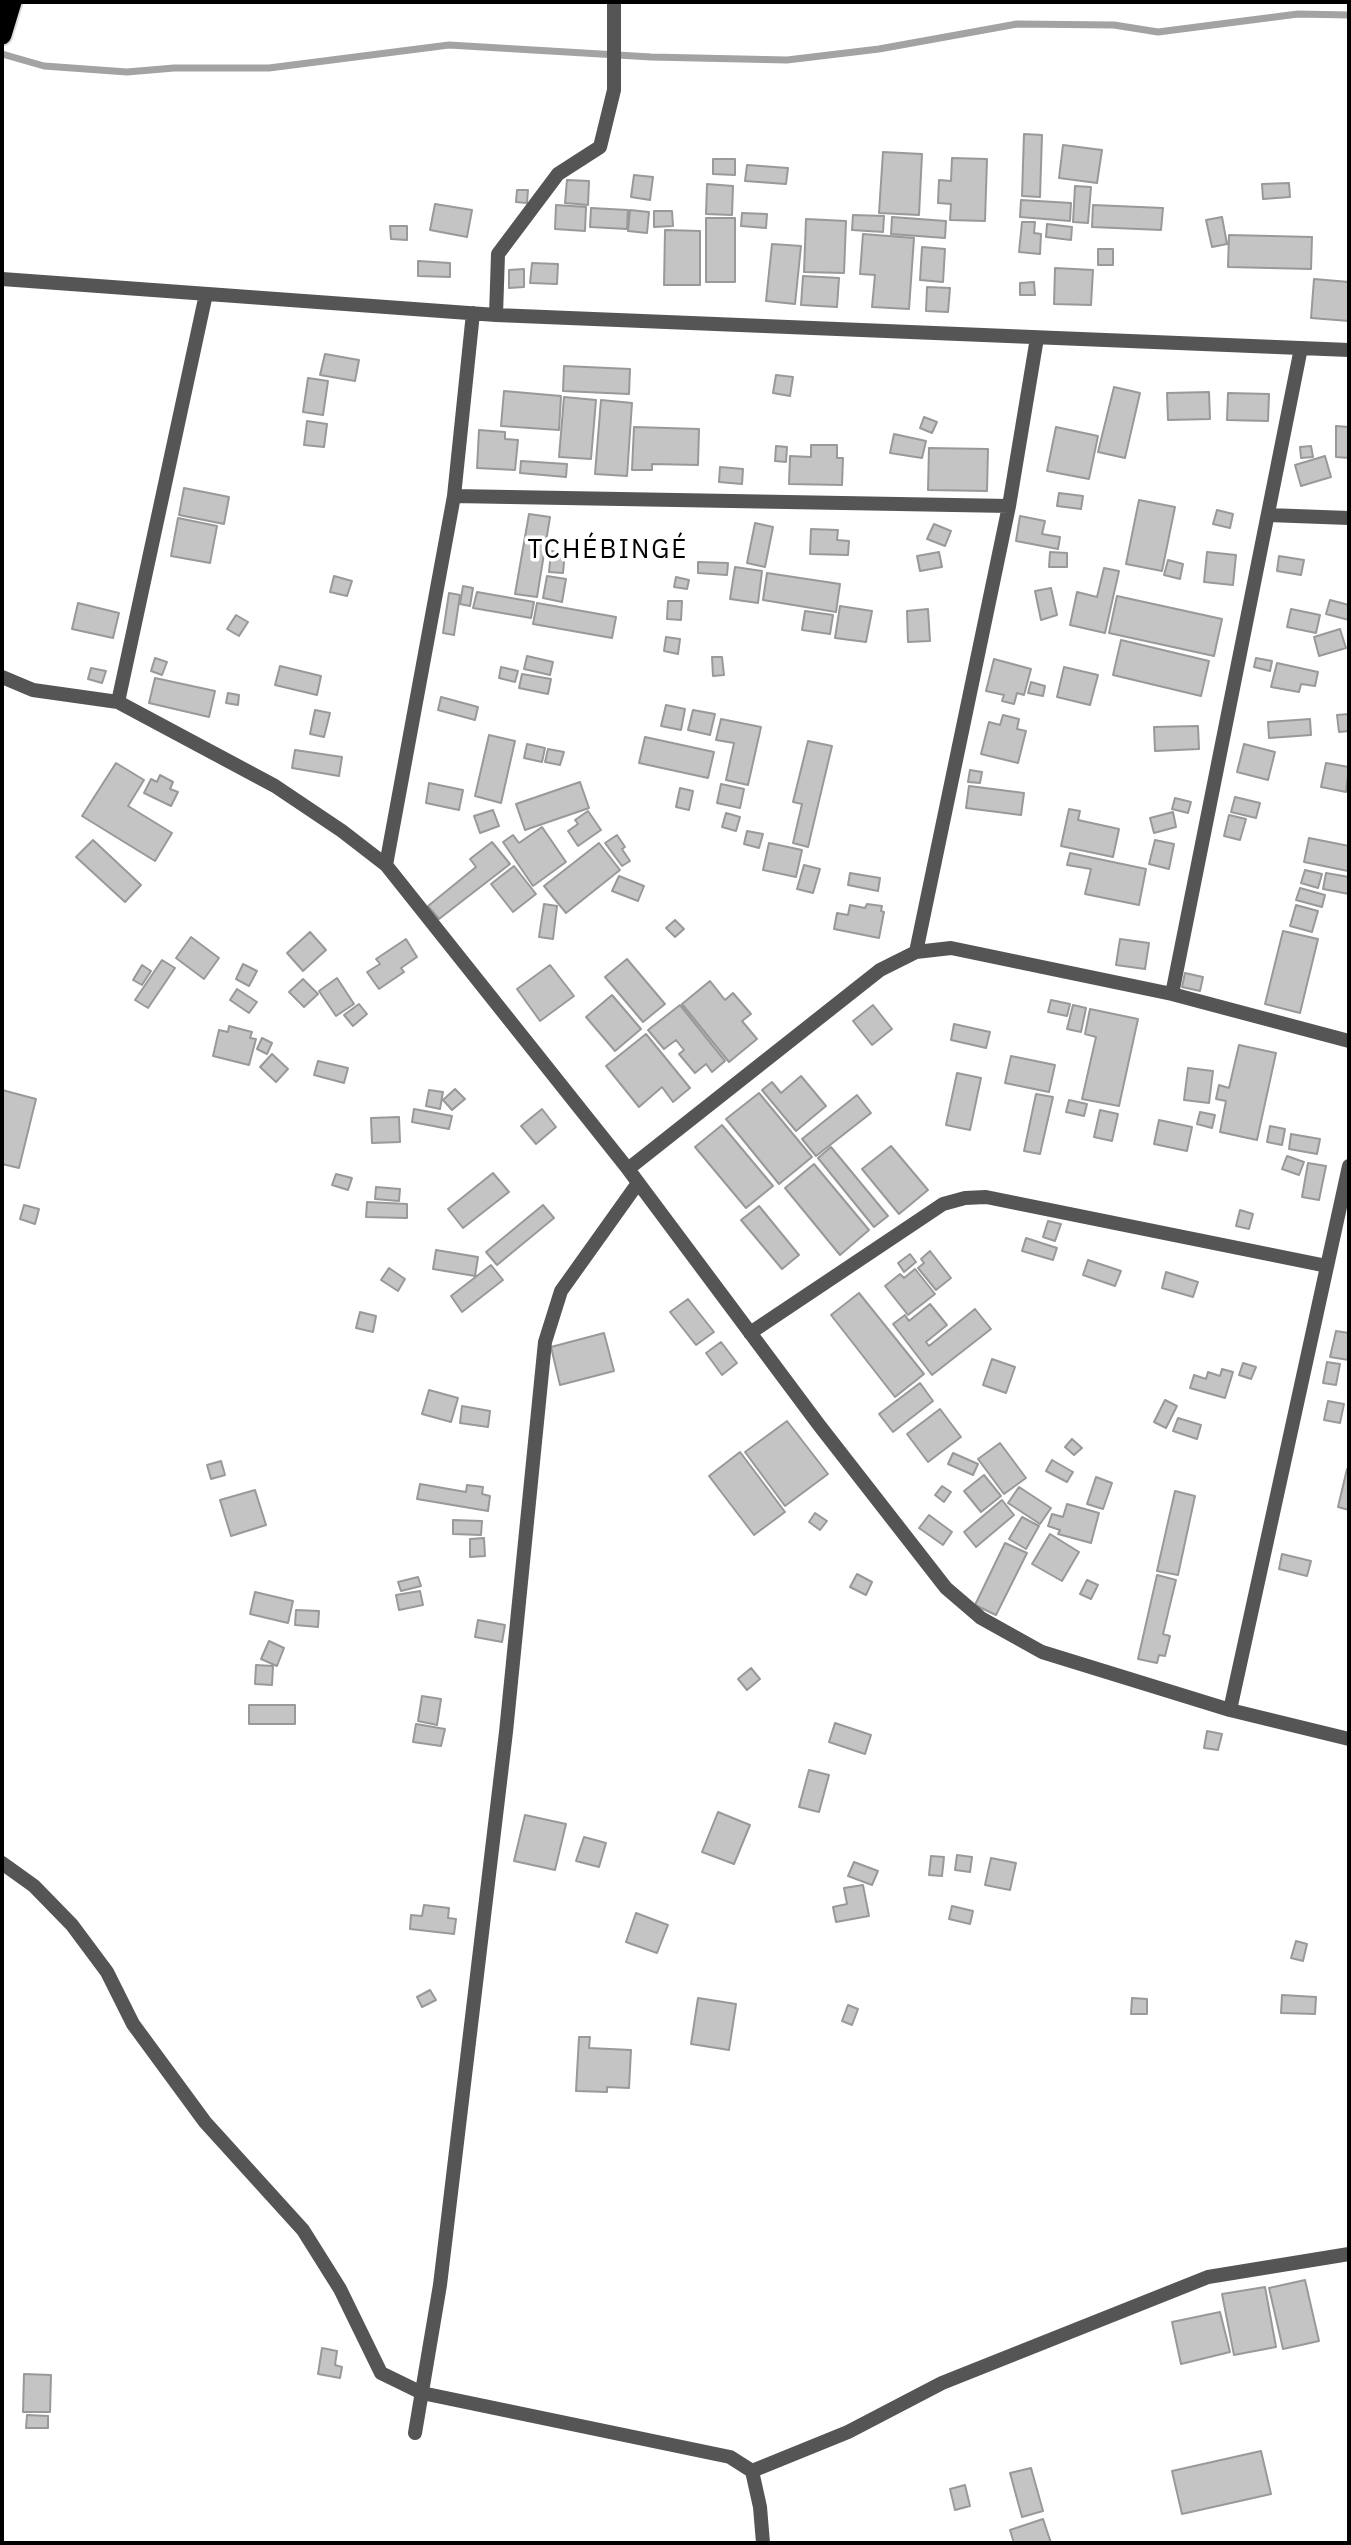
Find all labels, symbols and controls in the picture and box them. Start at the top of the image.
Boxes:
district label: TCHÉBINGÉ [529,534,687,566]

